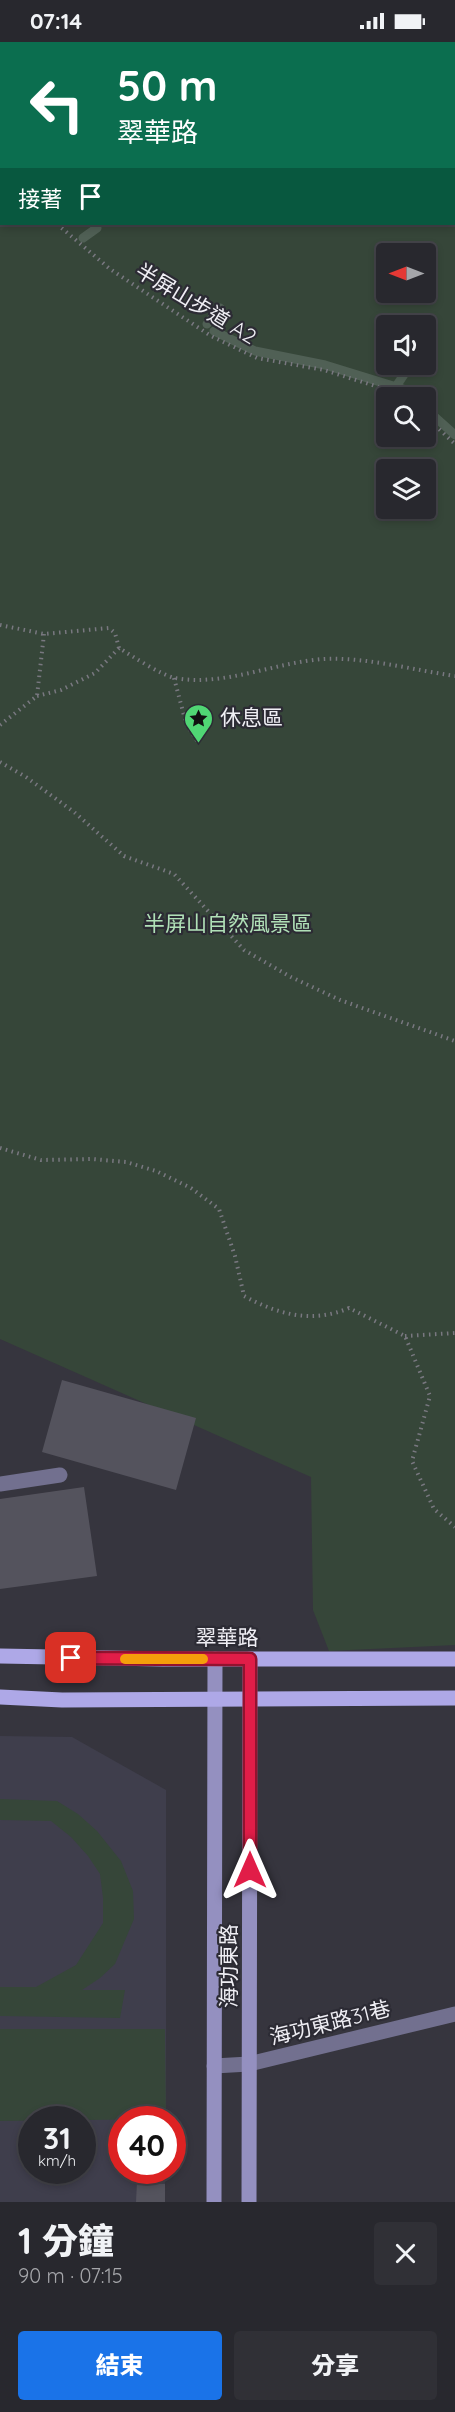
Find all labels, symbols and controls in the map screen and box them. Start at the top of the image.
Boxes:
text: 07:14 [30,7,82,35]
text: 50 m [117,59,217,112]
icon: left [18,66,96,144]
text: 翠華路 [117,115,198,149]
icon: arrive [74,180,107,213]
text: 接著 [18,185,62,213]
north arrow [376,243,436,303]
map controls [376,243,436,519]
street label: 半屏山步道 A2 [132,257,261,349]
button: sound [376,315,436,375]
button: search [376,387,436,447]
button: layers [376,459,436,519]
place icon: 休息區 [183,702,215,744]
place label: 休息區 [220,704,283,730]
park label: 半屏山自然風景區 [144,910,312,936]
street label: 翠華路 [196,1624,259,1650]
pin [45,1632,96,1683]
icon: arrive [54,1641,87,1674]
position arrow [218,1838,282,1902]
street label: 海功東路 [215,1924,241,2008]
street label: 海功東路31巷 [267,1994,393,2050]
speed limit sign: 40 [108,2106,186,2184]
text: 31 [43,2119,71,2157]
text: km/h [38,2151,76,2170]
text: 1 分鐘 [18,2218,114,2263]
button: close [374,2222,437,2285]
text: 90 m · 07:15 [18,2263,123,2288]
button: 結束 [18,2331,222,2400]
button: 分享 [234,2331,437,2400]

